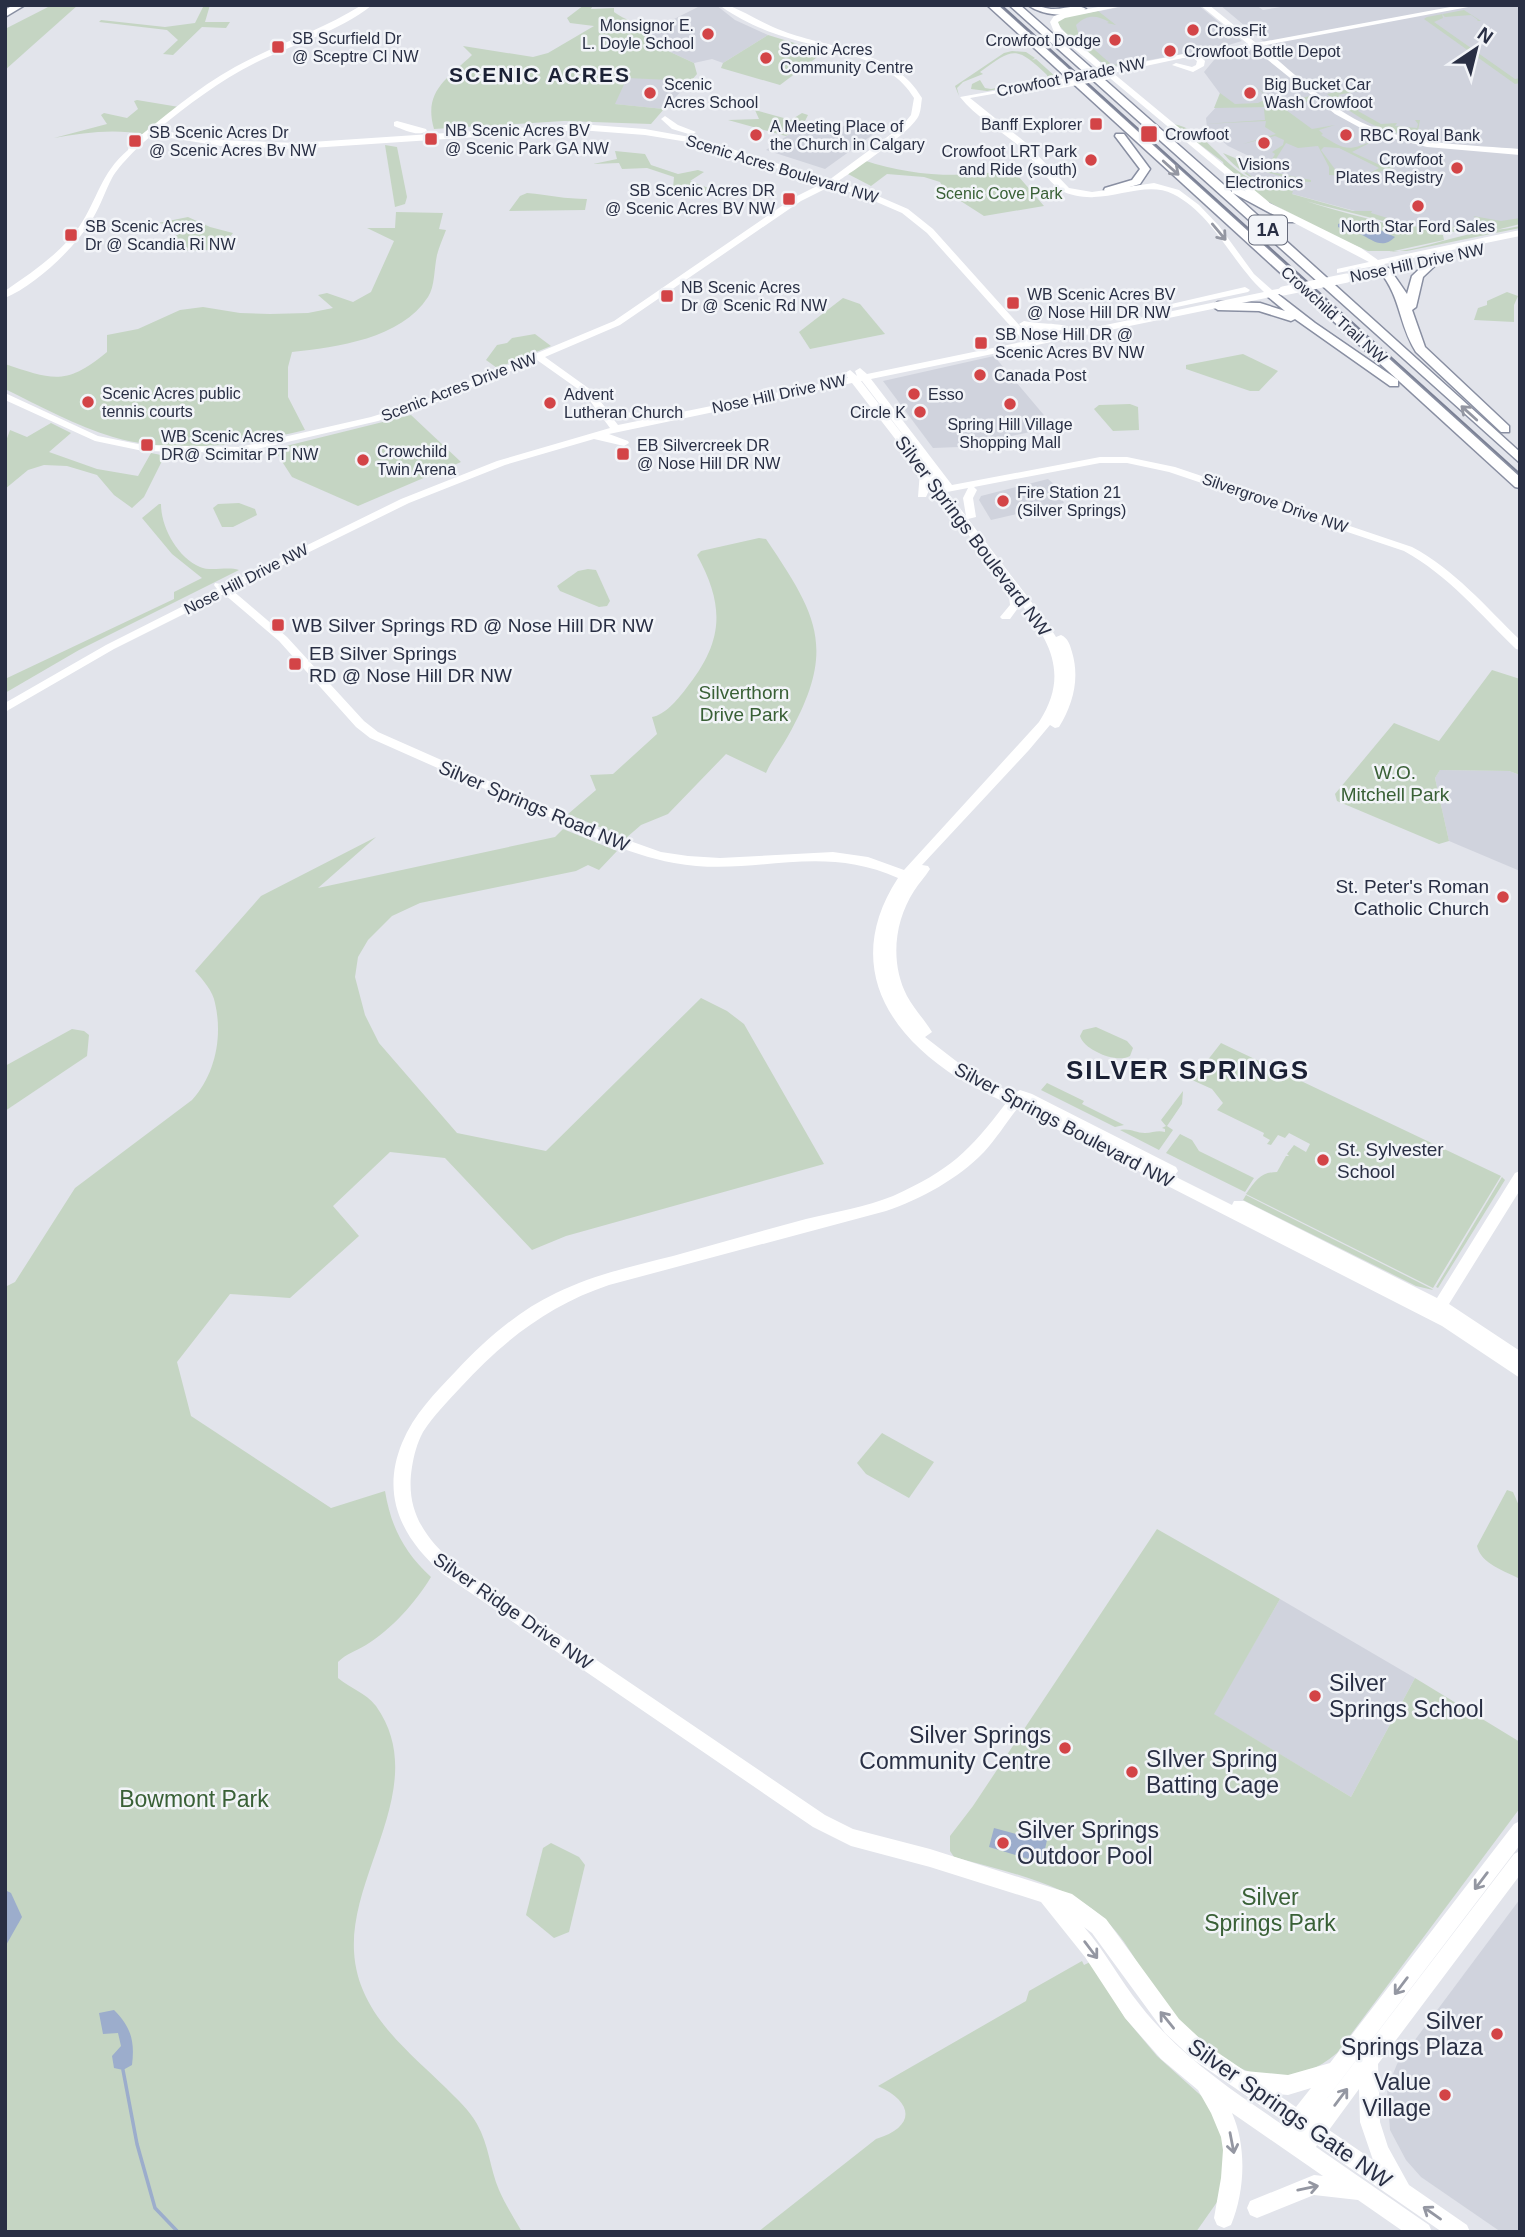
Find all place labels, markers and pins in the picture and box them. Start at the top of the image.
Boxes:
place label: Monsignor E. L. Doyle School [582,17,694,52]
marker: CrossFit [1185,22,1201,38]
place label: CrossFit [1207,22,1267,39]
marker: Monsignor E. L. Doyle School [700,26,716,42]
place label: SB Scurfield Dr @ Sceptre Cl NW [292,30,419,65]
place label: Crowfoot Dodge [985,32,1101,49]
marker: Crowfoot Dodge [1107,32,1123,48]
marker: SB Scurfield Dr @ Sceptre Cl NW [270,39,286,55]
place label: Scenic Acres Community Centre [780,41,913,76]
marker: Crowfoot Bottle Depot [1162,43,1178,59]
place label: Crowfoot Bottle Depot [1184,43,1341,60]
marker: Scenic Acres Community Centre [758,50,774,66]
place label: Scenic Acres School [664,76,758,111]
place label: Big Bucket Car Wash Crowfoot [1264,76,1373,111]
marker: Scenic Acres School [642,85,658,101]
marker: Big Bucket Car Wash Crowfoot [1242,85,1258,101]
place label: Banff Explorer [981,116,1083,133]
marker: Banff Explorer [1088,116,1104,132]
place label: A Meeting Place of the Church in Calgary [770,118,925,153]
place label: NB Scenic Acres BV @ Scenic Park GA NW [445,122,610,157]
place label: SB Scenic Acres Dr @ Scenic Acres Bv NW [149,124,317,159]
marker: Crowfoot [1139,124,1159,144]
place label: Crowfoot [1165,126,1230,143]
marker: A Meeting Place of the Church in Calgary [748,127,764,143]
marker: RBC Royal Bank [1338,127,1354,143]
place label: RBC Royal Bank [1360,127,1481,144]
marker: NB Scenic Acres BV @ Scenic Park GA NW [423,131,439,147]
marker: SB Scenic Acres Dr @ Scenic Acres Bv NW [127,133,143,149]
marker: Visions Electronics [1256,135,1272,151]
place label: Crowfoot LRT Park and Ride (south) [942,143,1078,178]
place label: Crowfoot Plates Registry [1335,151,1444,186]
marker: Crowfoot LRT Park and Ride (south) [1083,152,1099,168]
place label: Visions Electronics [1225,156,1303,191]
marker: Crowfoot Plates Registry [1449,160,1465,176]
place label: SB Scenic Acres DR @ Scenic Acres BV NW [605,182,776,217]
marker: SB Scenic Acres DR @ Scenic Acres BV NW [781,191,797,207]
marker: North Star Ford Sales [1410,198,1426,214]
place label: SB Scenic Acres Dr @ Scandia Ri NW [85,218,236,253]
place label: North Star Ford Sales [1341,218,1495,235]
marker: SB Scenic Acres Dr @ Scandia Ri NW [63,227,79,243]
place label: NB Scenic Acres Dr @ Scenic Rd NW [681,279,828,314]
place label: WB Scenic Acres BV @ Nose Hill DR NW [1027,286,1176,321]
marker: NB Scenic Acres Dr @ Scenic Rd NW [659,288,675,304]
marker: WB Scenic Acres BV @ Nose Hill DR NW [1005,295,1021,311]
place label: SB Nose Hill DR @ Scenic Acres BV NW [995,326,1145,361]
marker: SB Nose Hill DR @ Scenic Acres BV NW [973,335,989,351]
marker: Canada Post [972,367,988,383]
place label: Canada Post [994,367,1087,384]
place label: Scenic Acres public tennis courts [102,385,241,420]
place label: Advent Lutheran Church [564,386,683,421]
marker: Esso [906,386,922,402]
place label: Esso [928,386,964,403]
marker: Scenic Acres public tennis courts [80,394,96,410]
marker: Advent Lutheran Church [542,395,558,411]
marker: Spring Hill Village Shopping Mall [1002,396,1018,412]
place label: Circle K [850,404,906,421]
marker: Circle K [912,404,928,420]
place label: Spring Hill Village Shopping Mall [947,416,1073,451]
place label: WB Scenic Acres DR@ Scimitar PT NW [161,428,319,463]
marker: WB Scenic Acres DR@ Scimitar PT NW [139,437,155,453]
place label: EB Silvercreek DR @ Nose Hill DR NW [637,437,781,472]
place label: Crowchild Twin Arena [377,443,456,478]
marker: EB Silvercreek DR @ Nose Hill DR NW [615,446,631,462]
marker: Crowchild Twin Arena [355,452,371,468]
place label: Fire Station 21 (Silver Springs) [1017,484,1126,519]
marker: Fire Station 21 (Silver Springs) [995,493,1011,509]
place label: WB Silver Springs RD @ Nose Hill DR NW [292,615,653,636]
marker: WB Silver Springs RD @ Nose Hill DR NW [270,617,286,633]
place label: EB Silver Springs RD @ Nose Hill DR NW [309,643,512,686]
marker: EB Silver Springs RD @ Nose Hill DR NW [287,656,303,672]
place label: St. Peter's Roman Catholic Church [1335,876,1489,919]
marker: St. Peter's Roman Catholic Church [1495,889,1511,905]
place label: St. Sylvester School [1337,1139,1444,1182]
marker: St. Sylvester School [1315,1152,1331,1168]
place label: Silver Springs School [1329,1670,1484,1722]
marker: Silver Springs School [1307,1688,1323,1704]
place label: Silver Springs Community Centre [859,1722,1051,1774]
marker: Silver Springs Community Centre [1057,1740,1073,1756]
place label: SIlver Spring Batting Cage [1146,1746,1279,1798]
marker: SIlver Spring Batting Cage [1124,1764,1140,1780]
place label: Silver Springs Outdoor Pool [1017,1817,1159,1869]
marker: Silver Springs Outdoor Pool [995,1835,1011,1851]
place label: Silver Springs Plaza [1341,2008,1483,2060]
marker: Silver Springs Plaza [1489,2026,1505,2042]
place label: Value Village [1362,2069,1431,2121]
marker: Value Village [1437,2087,1453,2103]

